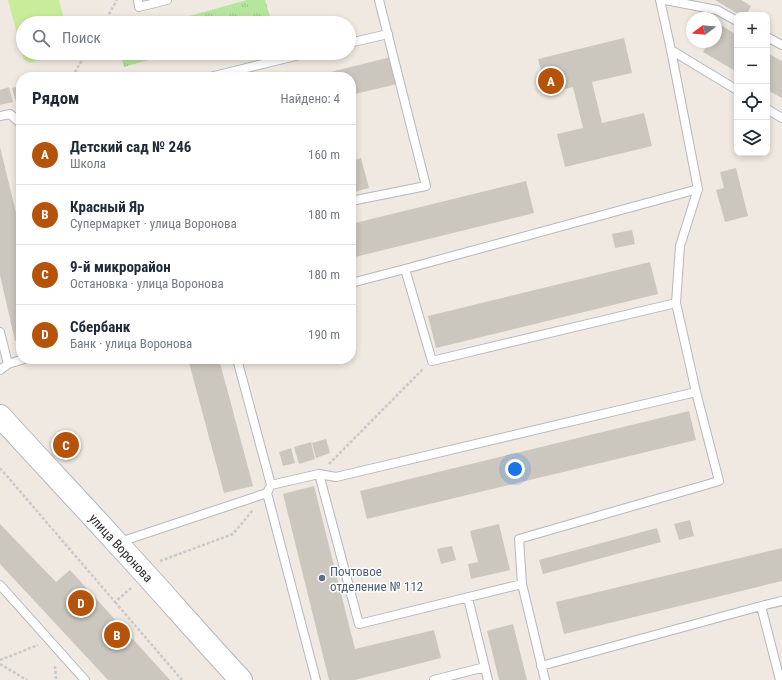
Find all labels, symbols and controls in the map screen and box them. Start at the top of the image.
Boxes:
north arrow [686,12,722,48]
map controls [734,12,770,156]
button: + [734,12,770,48]
search box [16,16,356,60]
icon: search [30,27,52,49]
text: Поиск [62,29,101,47]
button: − [734,48,770,84]
pin: A [538,66,564,96]
button: locate [734,84,770,120]
text: Рядом [32,88,79,108]
text: Найдено: 4 [280,91,340,106]
button: layers [734,120,770,156]
text: Детский сад № 246 [70,138,191,156]
text: A [41,147,49,162]
text: 160 m [308,147,340,162]
text: Школа [70,156,106,171]
text: Красный Яр [70,198,145,216]
text: B [41,207,49,222]
text: 180 m [308,207,340,222]
text: Супермаркет · улица Воронова [70,216,237,231]
text: 9-й микрорайон [70,258,171,276]
text: C [41,267,49,282]
text: 180 m [308,267,340,282]
text: Остановка · улица Воронова [70,276,224,291]
text: Сбербанк [70,318,130,336]
text: D [41,327,49,342]
text: 190 m [308,327,340,342]
text: Банк · улица Воронова [70,336,192,351]
pin: C [53,430,79,460]
your location [505,459,525,479]
street label: улица Воронова [86,510,156,585]
place label: Почтовое отделение № 112 [330,564,423,594]
marker: Почтовое отделение № 112 [317,573,327,583]
pin: D [68,588,94,618]
pin: B [104,620,130,650]

